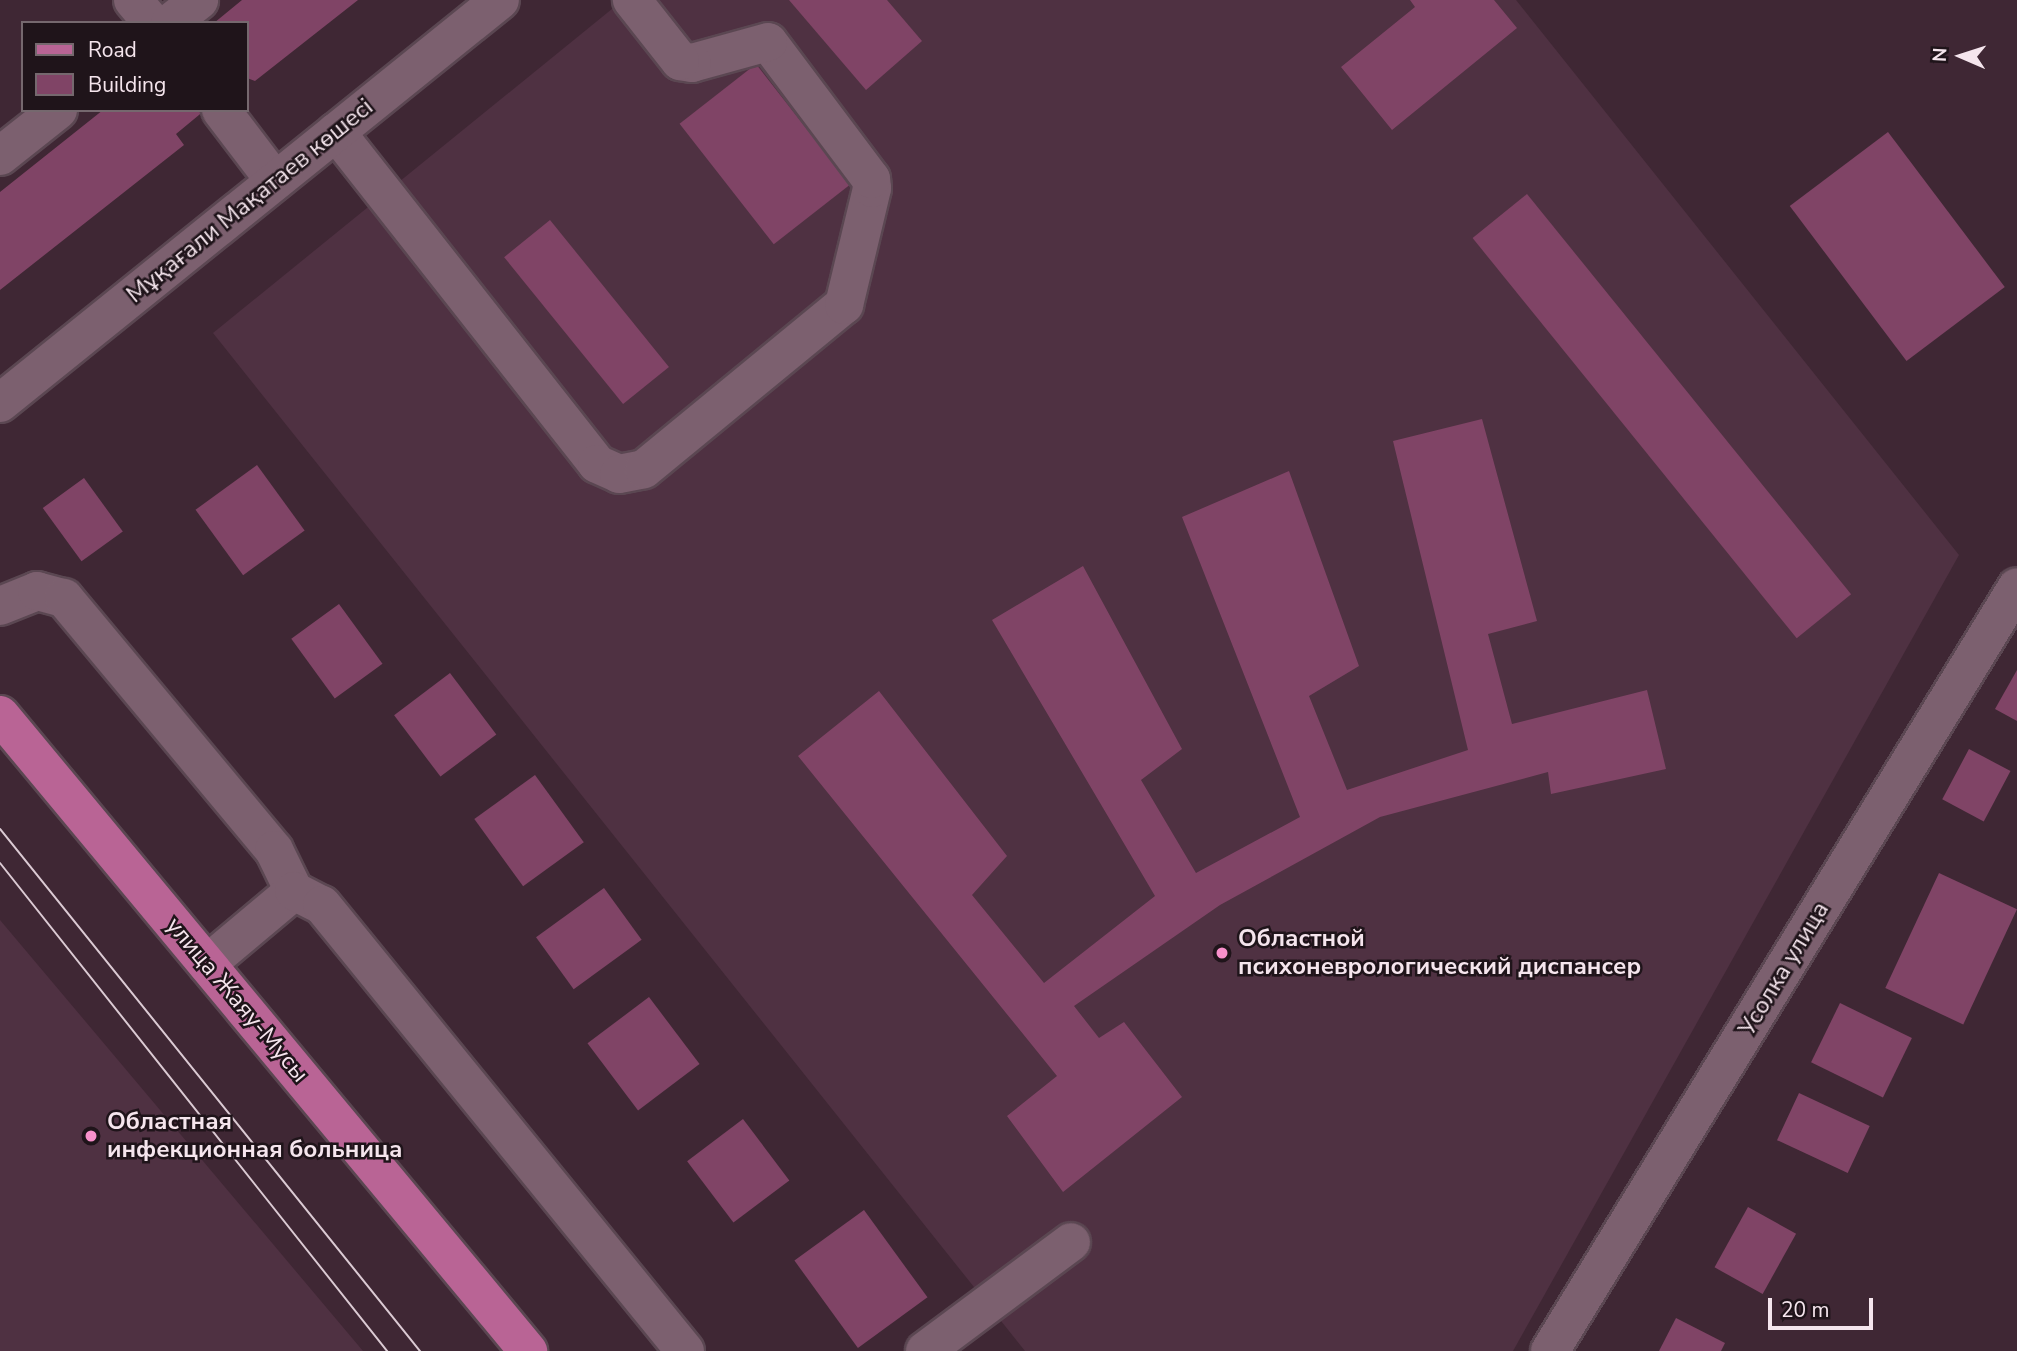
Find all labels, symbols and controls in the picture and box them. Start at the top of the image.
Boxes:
legend [21,21,248,112]
north arrow [1926,21,1996,91]
text: Road [88,36,137,64]
text: N [1927,47,1953,63]
text: Building [88,71,166,99]
street label: Мұқағали Мақатаев көшесі [121,93,379,309]
street label: Усолка улица [1733,897,1835,1041]
street label: улица Жаяу-Мусы [160,912,314,1088]
place label: Областной психоневрологический диспансер [1238,925,1641,981]
marker: Областной психоневрологический диспансер [1212,943,1232,963]
place label: Областная инфекционная больница [107,1108,402,1164]
marker: Областная инфекционная больница [81,1126,101,1146]
scale bar [1772,1284,1877,1328]
text: 20 m [1781,1296,1830,1324]

